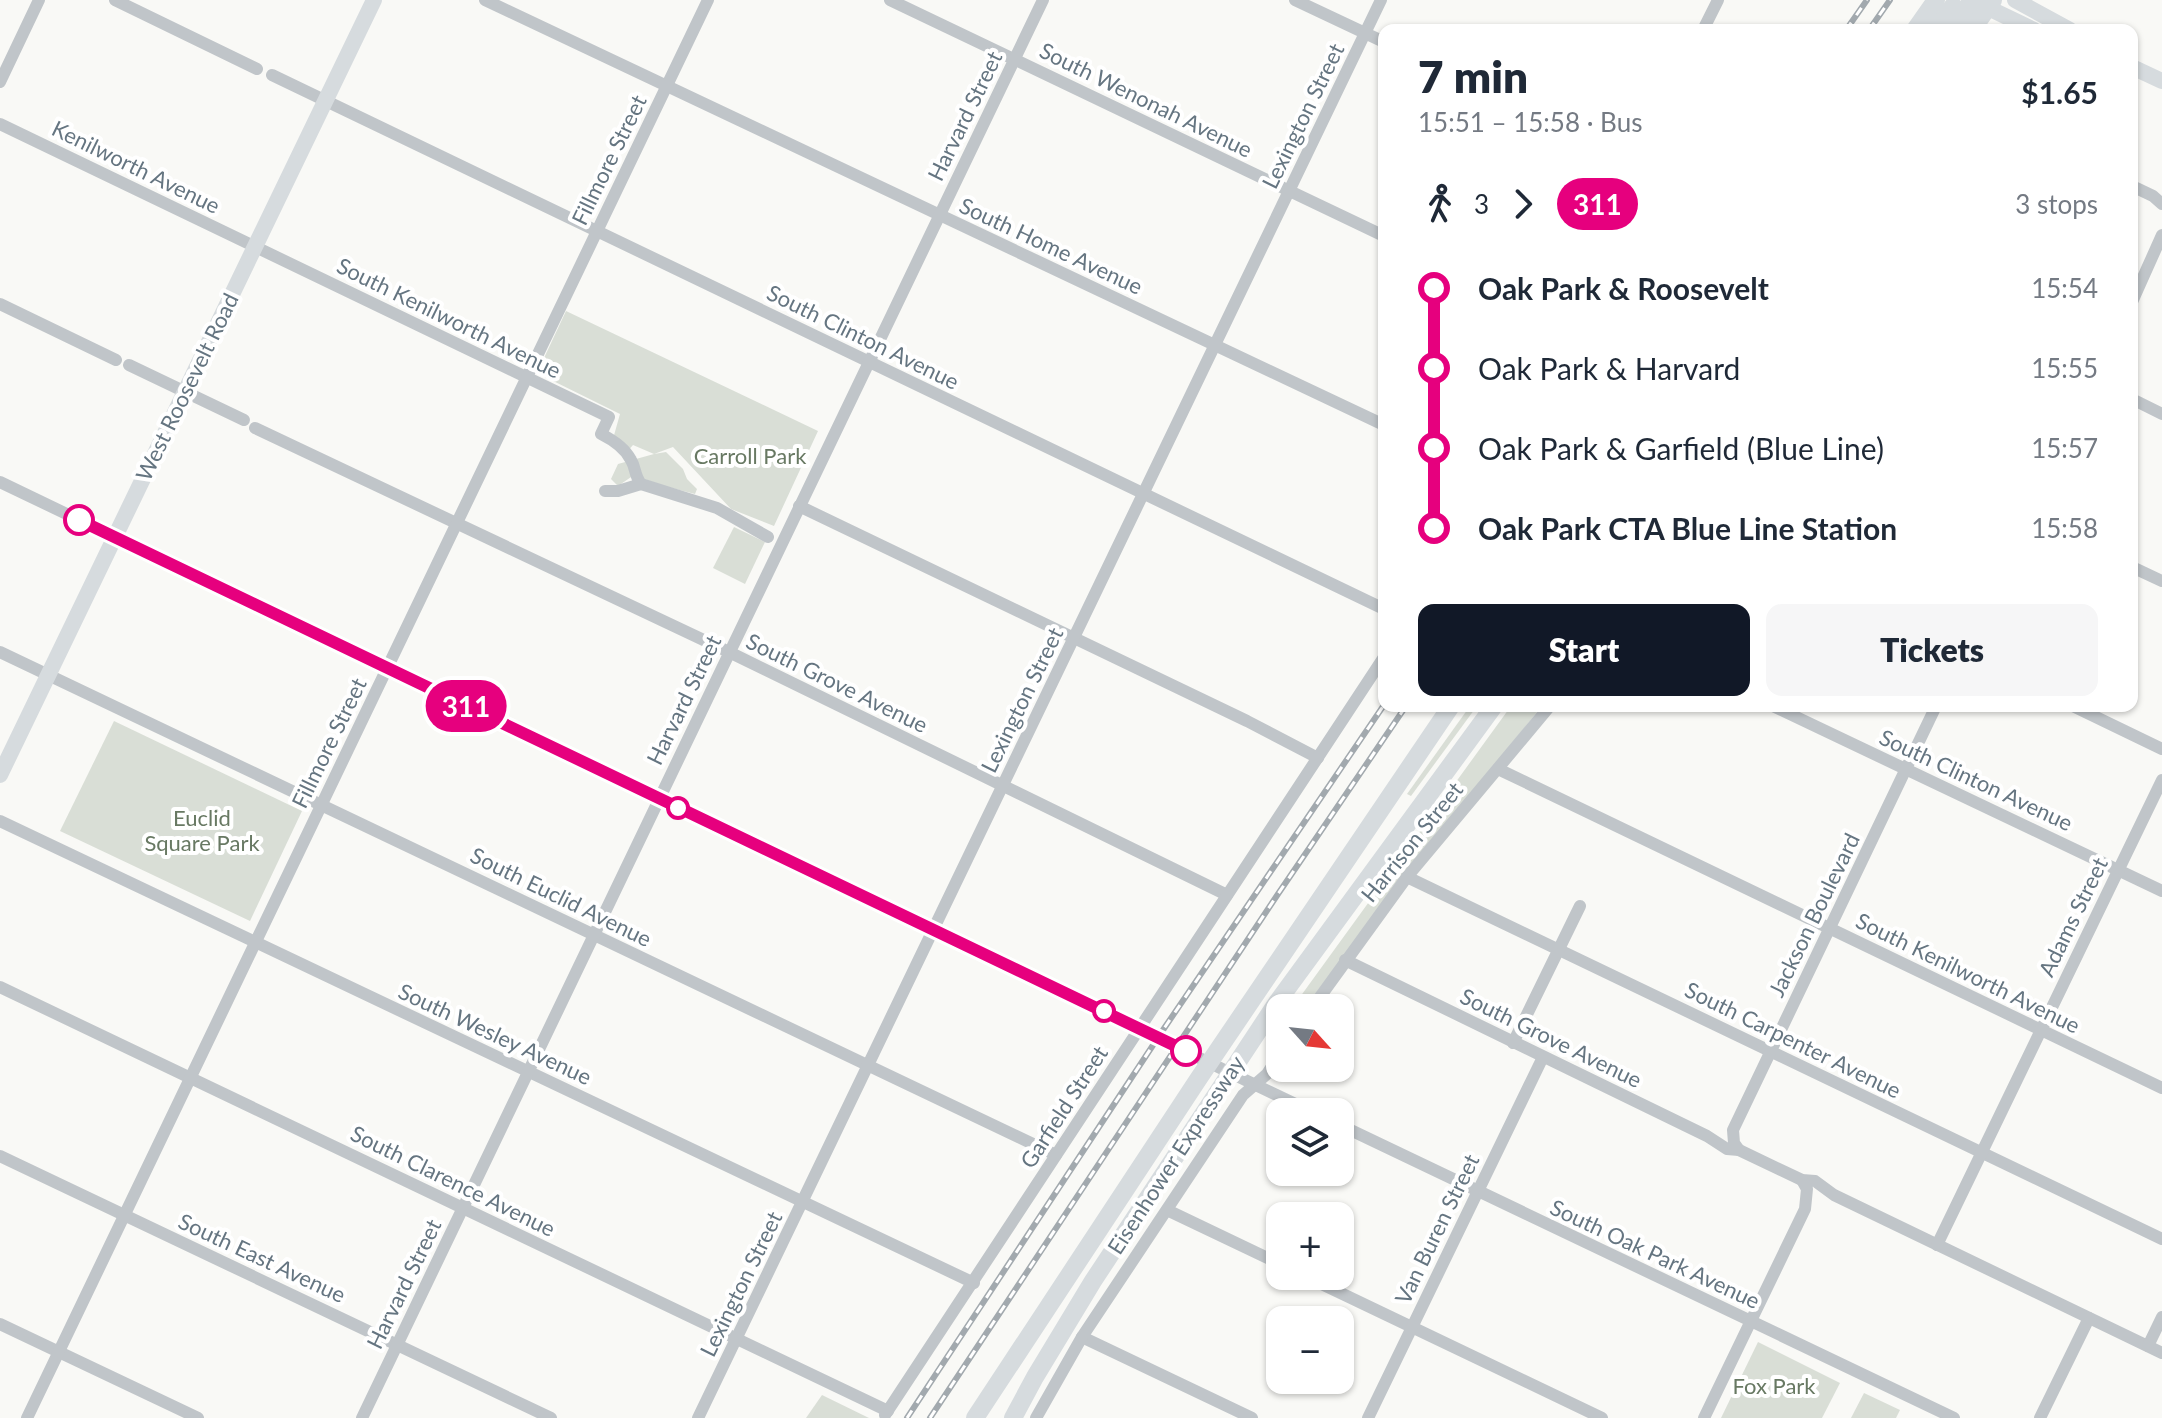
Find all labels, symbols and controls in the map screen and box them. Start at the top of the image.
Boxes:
street label: South Wenonah Avenue [1035,36,1257,163]
street label: Lexington Street [1256,39,1349,193]
street label: Harvard Street [922,46,1008,185]
text: 7 min [1418,50,1528,102]
text: $1.65 [2021,74,2098,110]
street label: Fillmore Street [565,90,652,229]
text: 15:51 – 15:58 · Bus [1418,106,1642,138]
street label: Kenilworth Avenue [48,114,225,219]
icon: walk [1418,182,1462,226]
icon: forward [1501,182,1545,226]
text: 311 [1573,187,1622,221]
text: 3 [1474,188,1489,220]
text: 3 stops [2015,188,2098,220]
street label: South Home Avenue [955,191,1147,300]
street label: South Kenilworth Avenue [333,251,566,384]
text: Oak Park & Roosevelt [1478,270,1769,306]
text: 15:54 [2031,272,2098,304]
street label: South Clinton Avenue [763,278,964,395]
street label: West Roosevelt Road [129,289,244,485]
text: Oak Park & Harvard [1478,350,1740,386]
text: 15:55 [2031,352,2098,384]
text: Oak Park & Garfield (Blue Line) [1478,430,1884,466]
text: 15:57 [2031,432,2098,464]
park label: Carroll Park [694,442,807,469]
unlabelled marker [64,505,94,535]
text: Oak Park CTA Blue Line Station [1478,510,1897,546]
text: 15:58 [2031,512,2098,544]
button: Start [1418,604,1750,696]
button: Tickets [1766,604,2098,696]
street label: Lexington Street [975,623,1068,777]
street label: South Grove Avenue [742,627,932,738]
street label: Harvard Street [641,630,727,769]
street label: Fillmore Street [285,673,372,812]
line badge: 311 [420,680,512,732]
text: 311 [442,689,490,723]
street label: South Clinton Avenue [1875,723,2077,836]
street label: Harrison Street [1355,776,1468,907]
unlabelled marker [667,797,689,819]
park label: Euclid Square Park [144,804,260,856]
street label: Jackson Boulevard [1762,829,1865,1001]
street label: South Euclid Avenue [466,841,656,952]
street label: Adams Street [2032,853,2113,981]
street label: South Kenilworth Avenue [1852,906,2085,1039]
street label: South Carpenter Avenue [1681,976,1906,1104]
street label: South Wesley Avenue [394,977,596,1090]
street label: South Grove Avenue [1456,982,1646,1093]
north arrow [1266,994,1354,1082]
map controls [1266,994,1354,1394]
unlabelled marker [1093,1000,1115,1022]
unlabelled marker [1171,1036,1201,1066]
street label: Garfield Street [1014,1040,1113,1173]
street label: Eisenhower Expressway [1101,1050,1250,1259]
button: layers [1266,1098,1354,1186]
street label: South Clarence Avenue [346,1119,560,1242]
street label: Van Buren Street [1389,1149,1485,1308]
street label: South Oak Park Avenue [1546,1193,1764,1314]
button: + [1266,1202,1354,1290]
street label: South East Avenue [174,1207,350,1308]
street label: Lexington Street [694,1207,787,1361]
street label: Harvard Street [361,1214,447,1353]
button: − [1266,1306,1354,1394]
park label: Fox Park [1732,1372,1816,1399]

